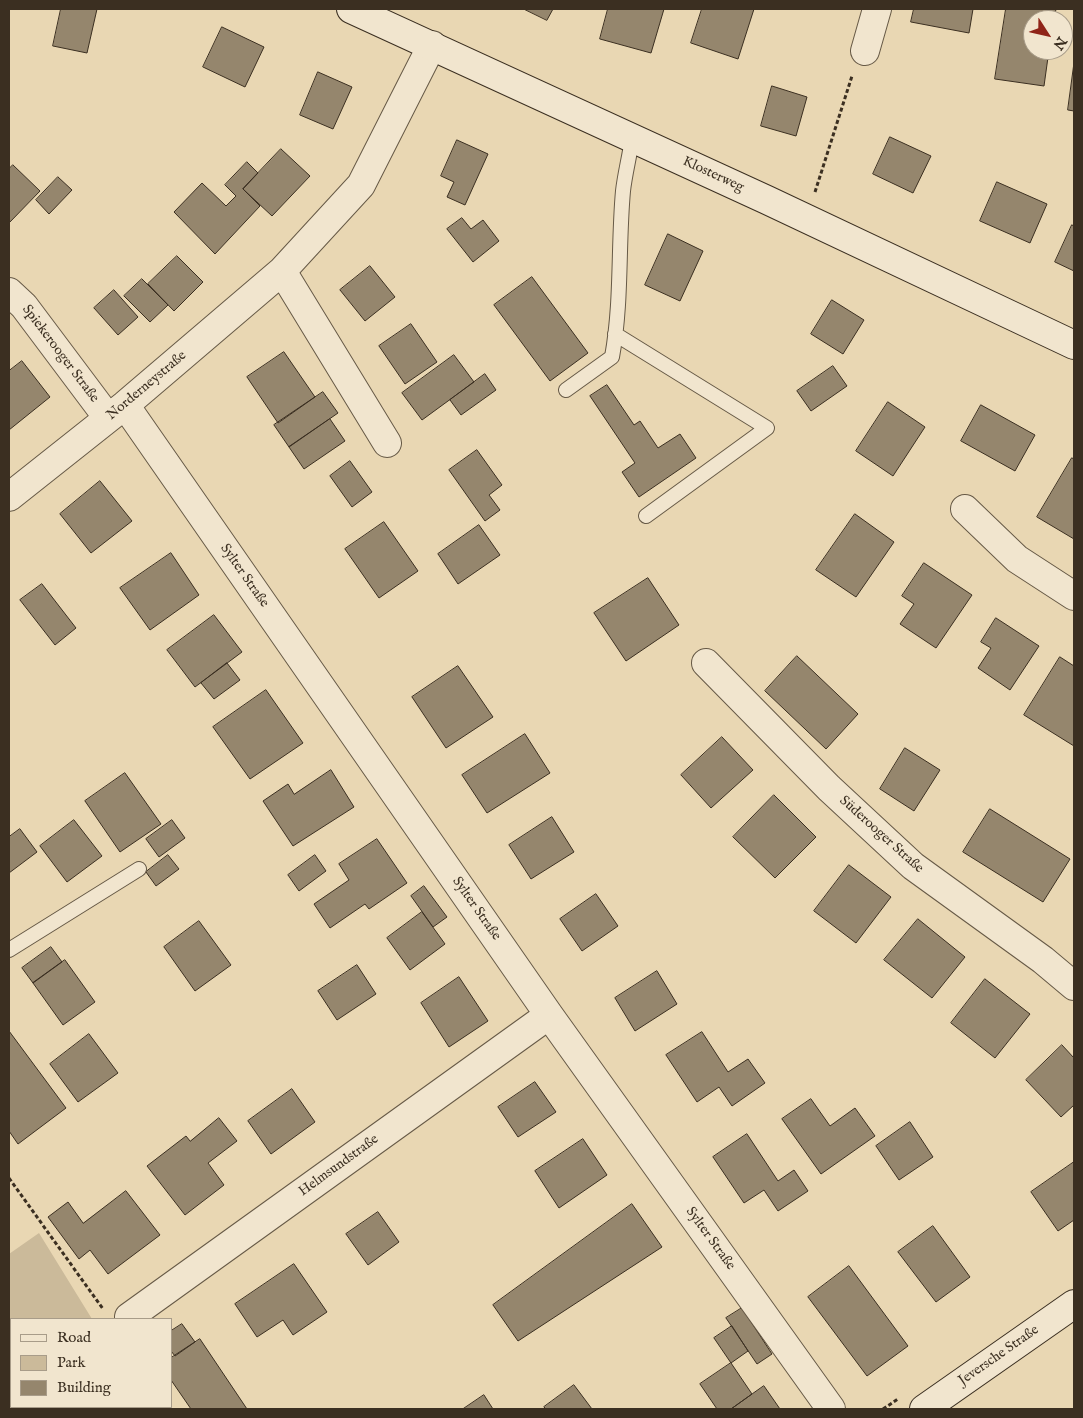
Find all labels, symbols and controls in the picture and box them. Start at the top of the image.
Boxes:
north arrow [1023,10,1073,60]
text: N [1049,33,1070,53]
street label: Klosterweg [680,153,746,197]
street label: Spiekerooger Straße [18,302,102,406]
street label: Norderneystraße [104,348,190,424]
street label: Sylter Straße [216,541,272,611]
street label: Süderooger Straße [835,793,927,877]
street label: Sylter Straße [448,874,504,944]
street label: Helmsundstraße [296,1131,382,1201]
street label: Sylter Straße [682,1204,738,1274]
legend [10,1318,172,1408]
street label: Jeversche Straße [956,1322,1042,1390]
text: Road [57,1328,91,1347]
text: Park [57,1353,86,1372]
text: Building [57,1378,111,1397]

